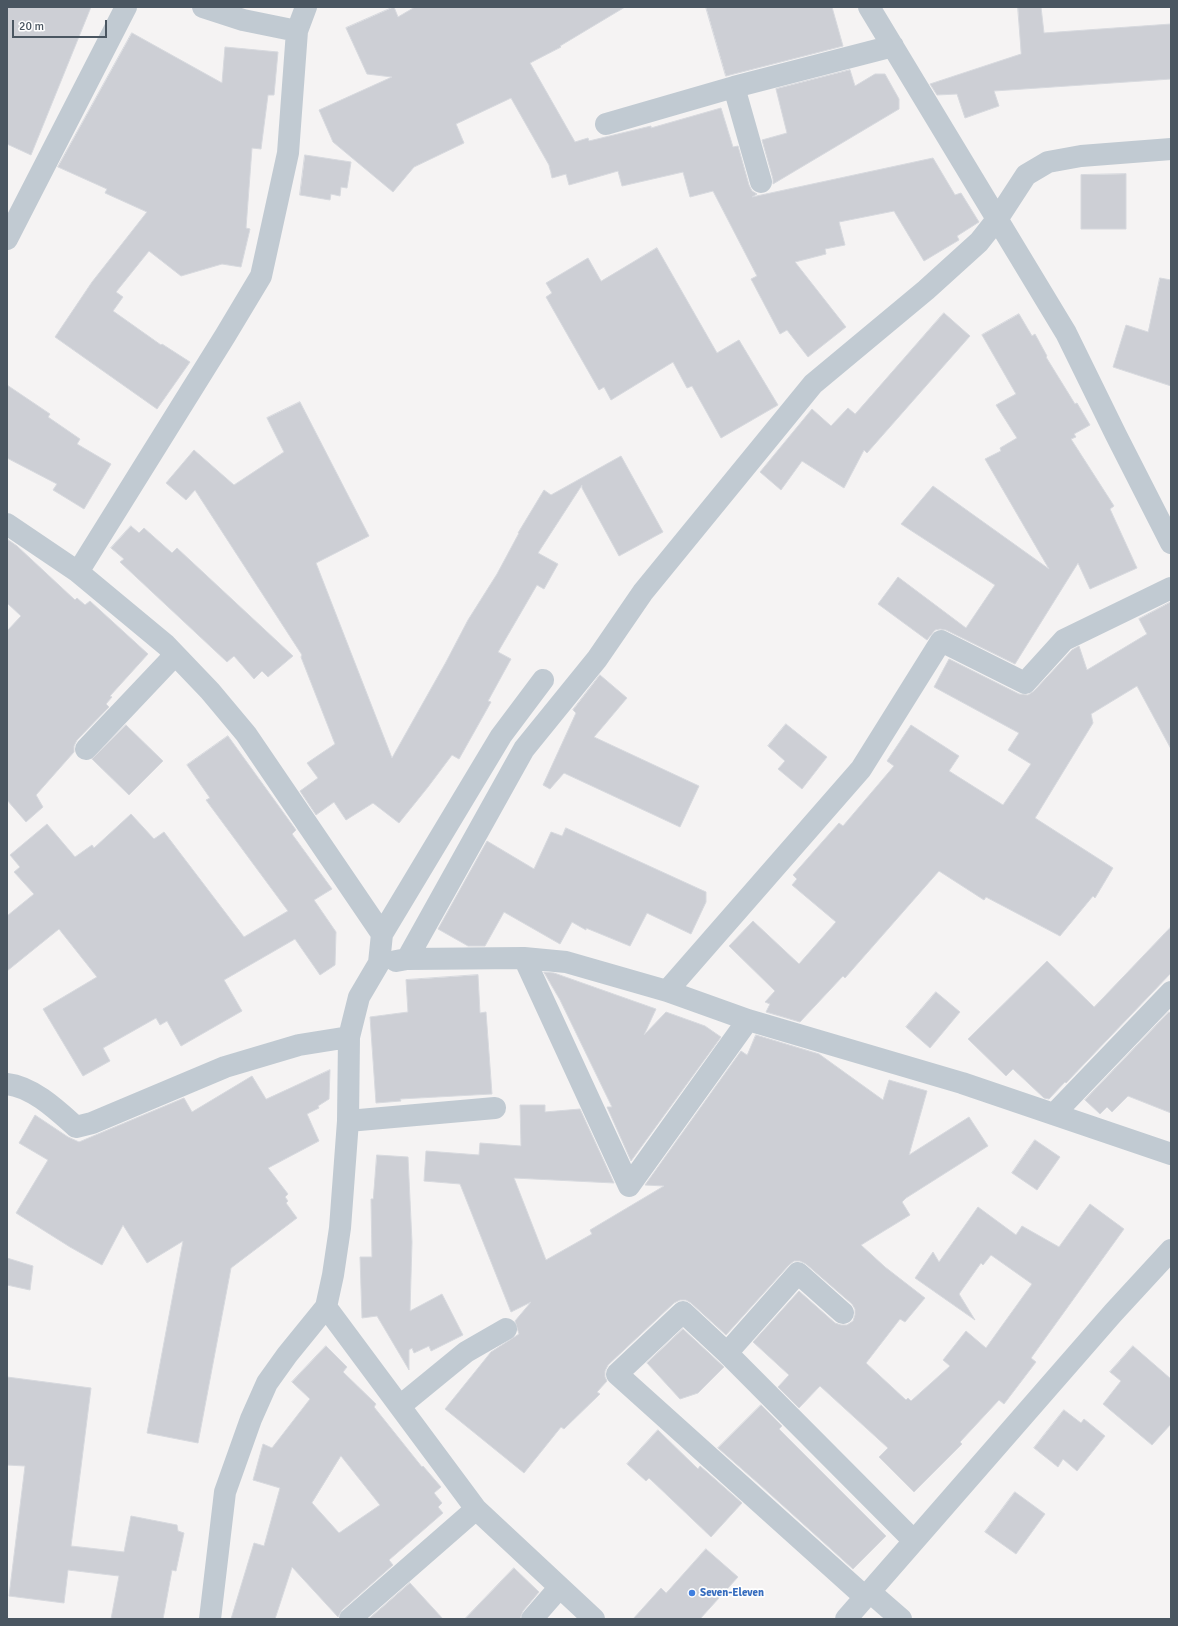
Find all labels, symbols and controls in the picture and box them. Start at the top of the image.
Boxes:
scale bar [14,12,109,38]
text: 20 m [19,19,44,34]
place label: Seven-Eleven [700,1586,764,1600]
marker: Seven-Eleven [687,1588,697,1598]

